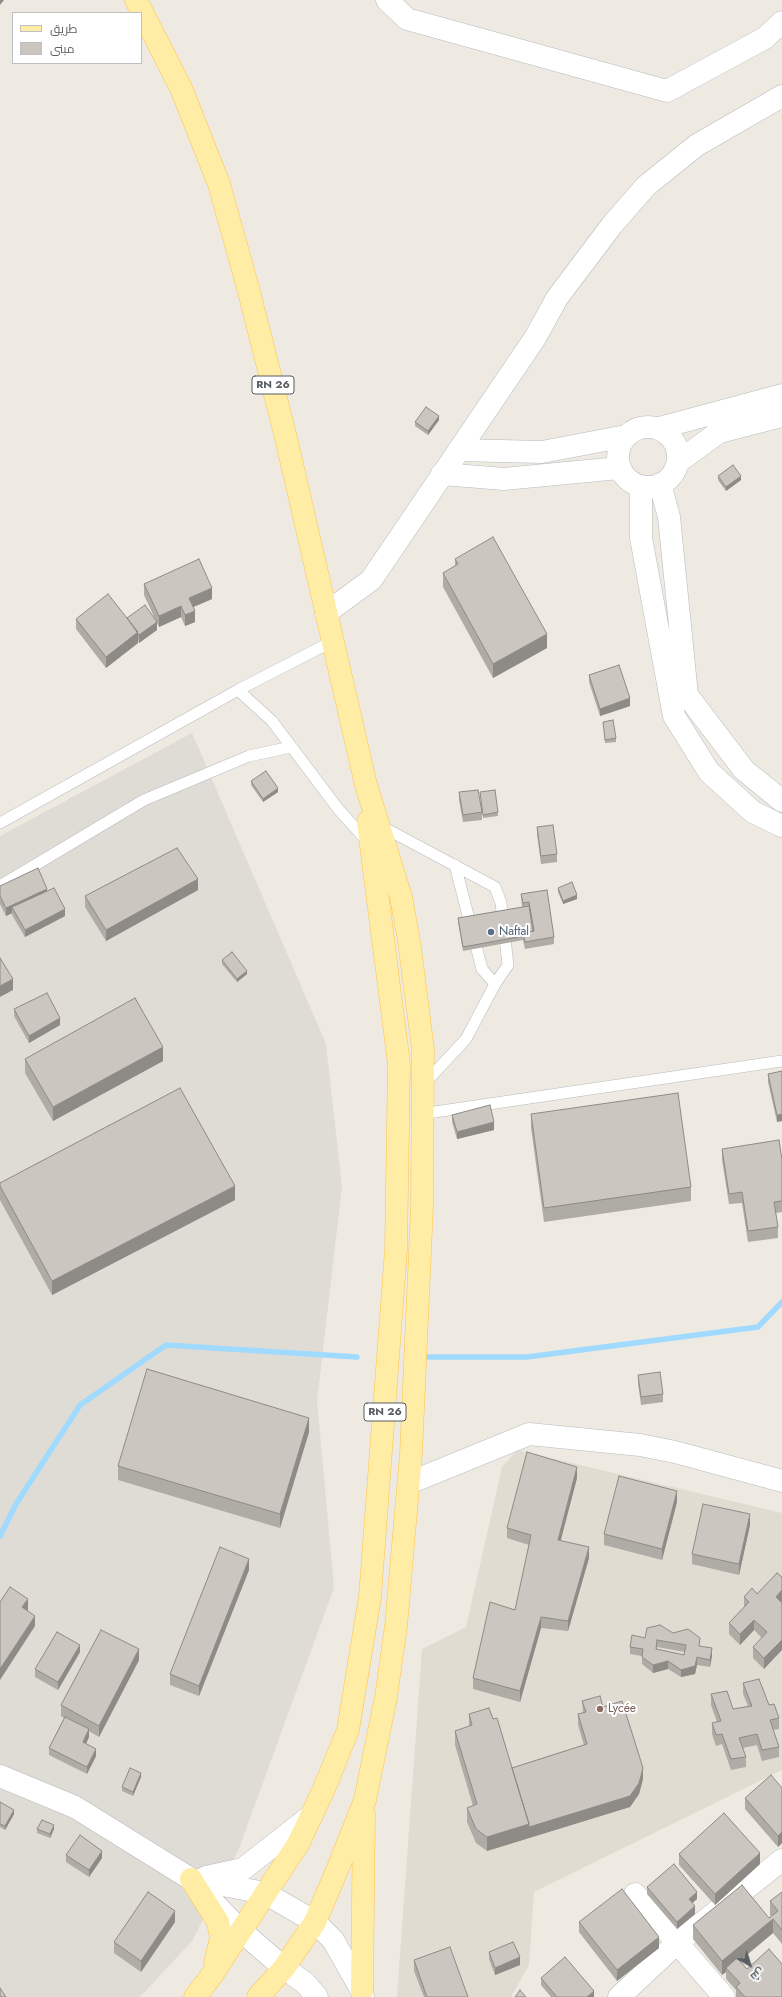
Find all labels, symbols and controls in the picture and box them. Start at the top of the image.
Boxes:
legend [12,12,142,64]
text: طريق [50,20,77,38]
text: مبنى [50,40,75,58]
road number: RN 26 [252,376,294,394]
place label: Naftal [499,925,529,939]
marker: Naftal [486,927,496,937]
road number: RN 26 [364,1403,406,1421]
place label: Lycée [608,1702,636,1716]
marker: Lycée [595,1704,605,1714]
north arrow [730,1945,770,1985]
text: ش [747,1964,768,1985]

